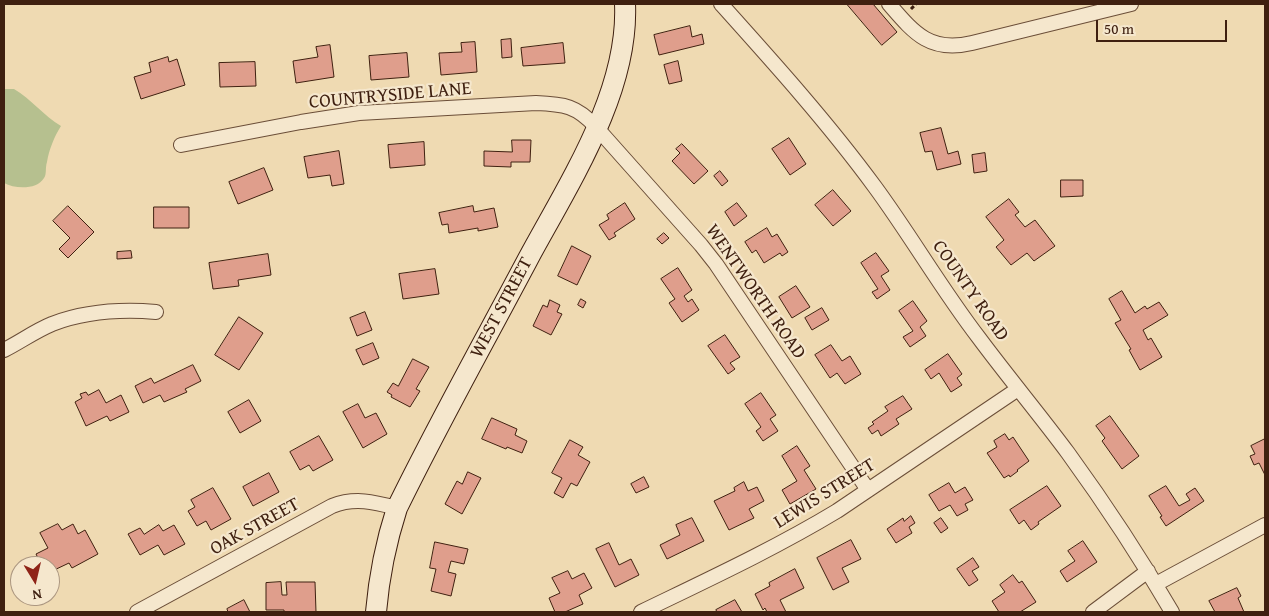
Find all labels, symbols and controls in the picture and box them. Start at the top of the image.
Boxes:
scale bar [1099,10,1230,42]
text: 50 m [1104,18,1134,39]
street label: COUNTRYSIDE LANE [308,78,472,114]
street label: WENTWORTH ROAD [700,220,810,364]
street label: COUNTY ROAD [927,236,1013,346]
street label: WEST STREET [466,254,538,362]
street label: LEWIS STREET [770,454,880,534]
street label: OAK STREET [206,493,304,561]
north arrow [10,556,60,606]
text: N [31,584,43,605]

